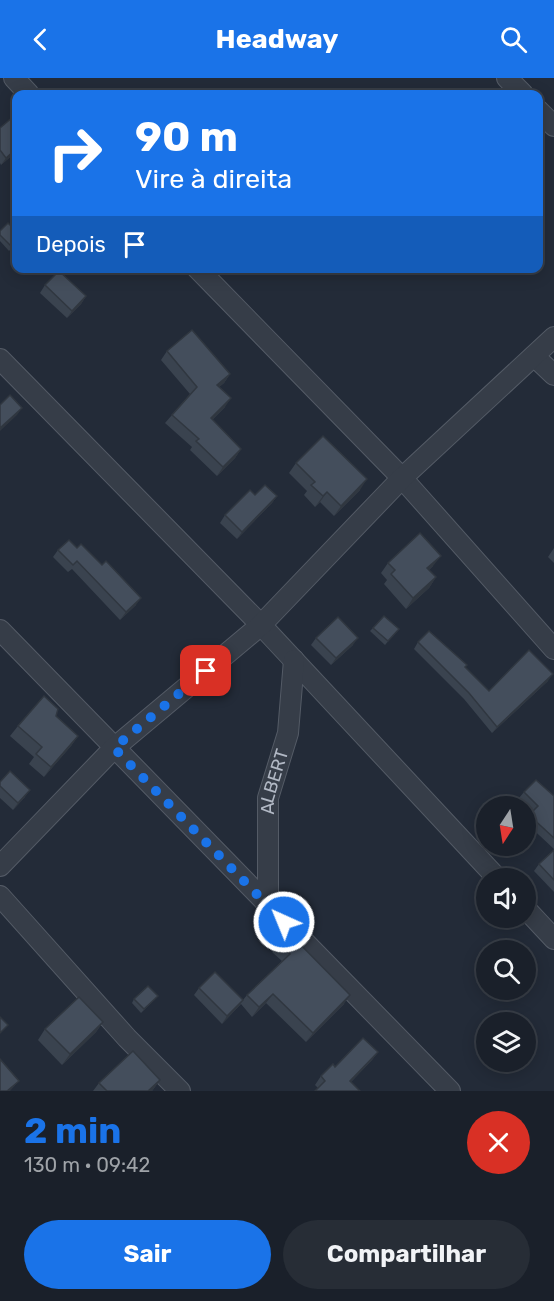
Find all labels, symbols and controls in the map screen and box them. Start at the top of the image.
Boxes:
icon: back [24,23,57,56]
text: Headway [216,23,338,55]
icon: search [497,23,530,56]
text: 90 m [135,112,238,162]
icon: right [36,114,114,192]
text: Vire à direita [135,163,292,195]
icon: arrive [118,228,151,261]
text: Depois [36,231,106,258]
pin [180,645,231,696]
icon: arrive [189,654,222,687]
street label: ALBERT [256,746,293,815]
north arrow [476,796,536,856]
map controls [476,796,536,1072]
button: sound [476,868,536,928]
position arrow [252,890,316,954]
button: search [476,940,536,1000]
button: layers [476,1012,536,1072]
text: 2 min [24,1109,122,1152]
button: close [467,1111,530,1174]
text: 130 m · 09:42 [24,1153,150,1177]
button: Sair [24,1220,271,1289]
button: Compartilhar [283,1220,530,1289]

